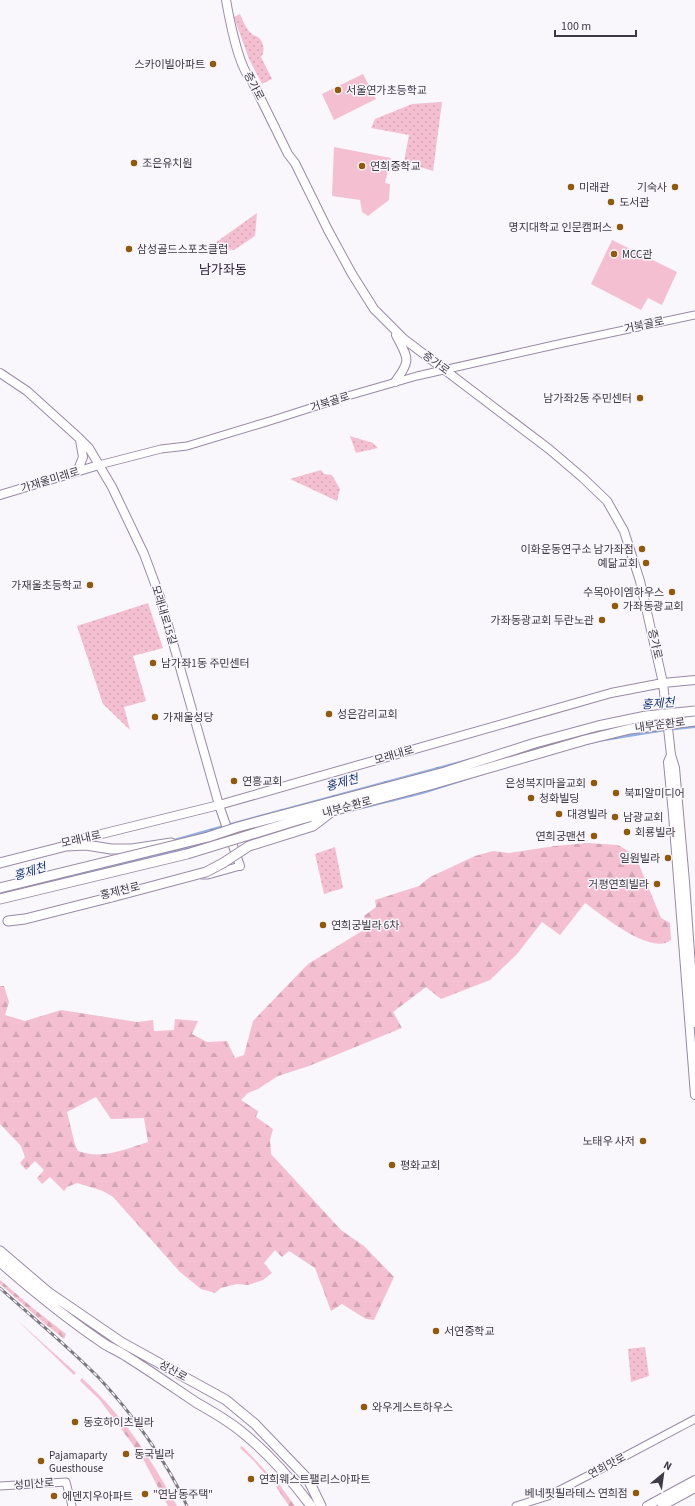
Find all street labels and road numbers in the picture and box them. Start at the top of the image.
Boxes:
street label: 증가로 [240,69,268,103]
street label: 거북골로 [623,313,665,337]
street label: 증가로 [419,348,453,378]
street label: 거북골로 [308,389,352,415]
street label: 가재울미래로 [19,464,81,496]
street label: 모래내로15길 [148,583,180,647]
street label: 증가로 [644,628,666,660]
street label: 내부순환로 [634,714,686,736]
street label: 모래내로 [372,742,416,768]
street label: 내부순환로 [321,793,373,821]
street label: 모래내로 [60,827,102,851]
street label: 홍제천로 [99,879,141,903]
street label: 성산로 [156,1357,190,1385]
street label: 연희맛로 [586,1450,628,1482]
street label: 성미산로 [13,1475,55,1493]

